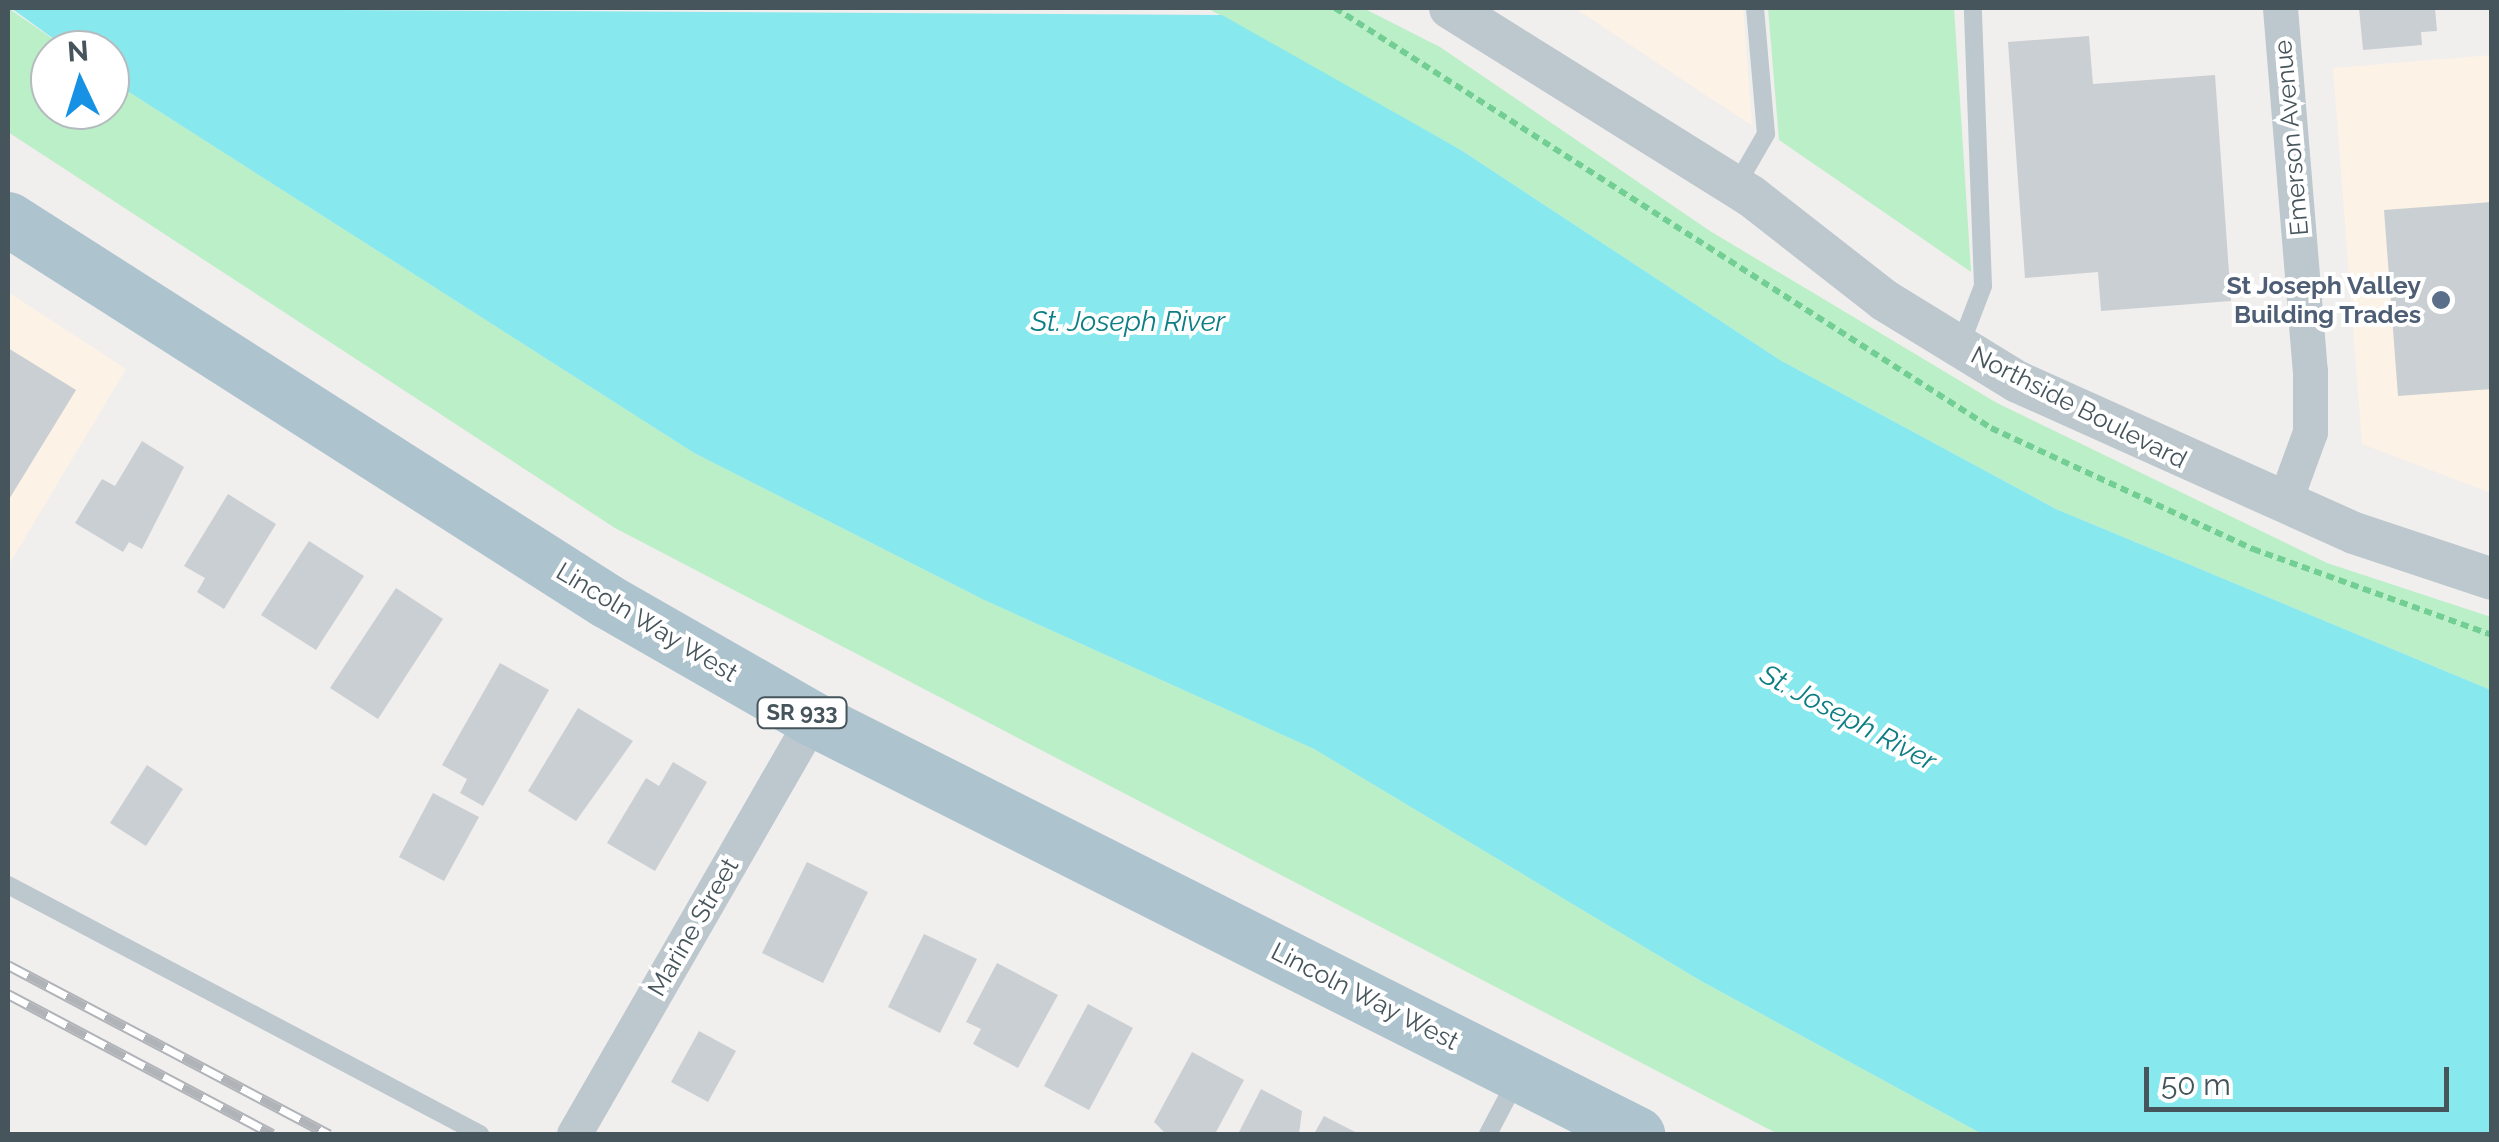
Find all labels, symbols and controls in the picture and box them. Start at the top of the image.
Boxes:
north arrow [30,30,130,130]
text: N [66,34,90,69]
street label: Emerson Avenue [2267,38,2315,238]
place label: St Joseph Valley Building Trades [2225,271,2421,330]
marker: St Joseph Valley Building Trades [2430,289,2452,311]
water label: St. Joseph River [1030,305,1226,339]
street label: Northside Boulevard [1966,340,2192,474]
street label: Lincoln Way West [550,555,744,689]
water label: St. Joseph River [1754,657,1942,779]
road number: SR 933 [754,696,850,730]
street label: Marine Street [641,853,745,1001]
street label: Lincoln Way West [1265,935,1465,1057]
scale bar [2149,1047,2454,1109]
text: 50 m [2161,1067,2231,1102]

